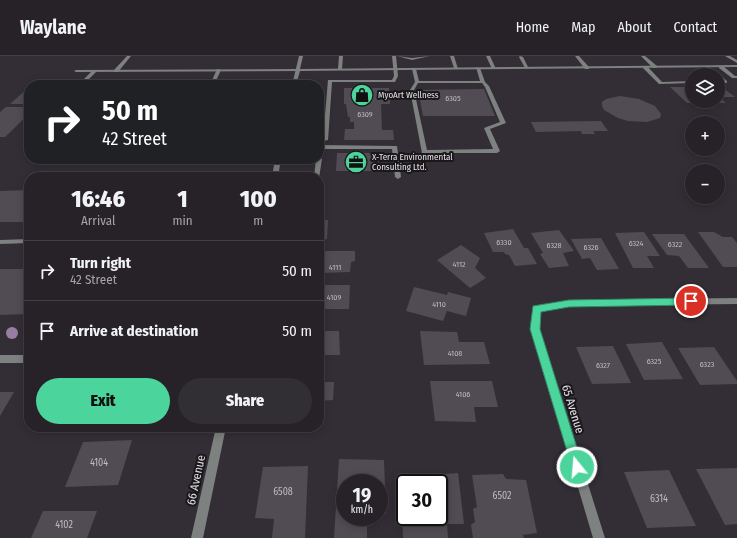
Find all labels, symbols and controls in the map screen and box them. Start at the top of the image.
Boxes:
text: Waylane [20,16,86,39]
text: Home [516,19,549,36]
text: Map [571,19,595,36]
text: About [617,19,652,36]
text: Contact [674,19,717,36]
map controls [685,68,725,204]
button: layers [685,68,725,108]
shop icon: MyoArt Wellness [349,82,375,108]
place label: MyoArt Wellness [378,90,439,100]
text: 50 m [102,94,158,127]
house number: 6305 [445,94,461,103]
icon: right [36,96,88,148]
house number: 6309 [357,110,373,119]
button: + [685,116,725,156]
text: 42 Street [102,128,167,150]
office icon: X-Terra Environmental Consulting Ltd. [343,149,369,175]
place label: X-Terra Environmental Consulting Ltd. [372,152,453,172]
button: − [685,164,725,204]
text: 16:46 [71,185,125,213]
text: 1 [177,185,188,213]
text: 100 [240,185,277,213]
text: Arrival [81,213,115,228]
text: min [172,213,193,228]
text: m [253,213,263,228]
house number: 6330 [496,238,512,247]
house number: 6324 [629,239,643,248]
house number: 6322 [668,240,683,249]
house number: 6328 [547,241,561,250]
house number: 6326 [584,243,598,252]
text: Turn right [70,254,131,272]
icon: right [36,260,58,282]
house number: 4112 [452,260,466,269]
text: 50 m [282,262,312,280]
house number: 4111 [329,263,341,272]
text: 42 Street [70,272,117,287]
pin [674,284,708,318]
icon: arrive [680,290,702,312]
house number: 4109 [327,293,341,302]
house number: 4110 [432,300,446,309]
icon: arrive [36,320,58,342]
text: Arrive at destination [70,322,198,340]
text: 50 m [282,322,312,340]
house number: 4108 [448,349,462,358]
house number: 6325 [647,357,662,366]
house number: 6323 [700,360,715,369]
house number: 6327 [596,361,611,370]
button: Exit [36,378,170,424]
button: Share [178,378,312,424]
street label: 65 Avenue [559,383,587,435]
house number: 4106 [456,390,470,399]
position arrow [556,446,598,488]
street label: 66 Avenue [184,454,208,506]
house number: 4104 [90,457,108,469]
speed limit sign: 30 [396,474,448,526]
text: 19 [353,483,371,507]
house number: 6508 [273,486,293,498]
house number: 6502 [492,490,512,502]
house number: 6314 [650,493,668,505]
text: km/h [351,504,373,516]
house number: 4102 [55,519,73,531]

